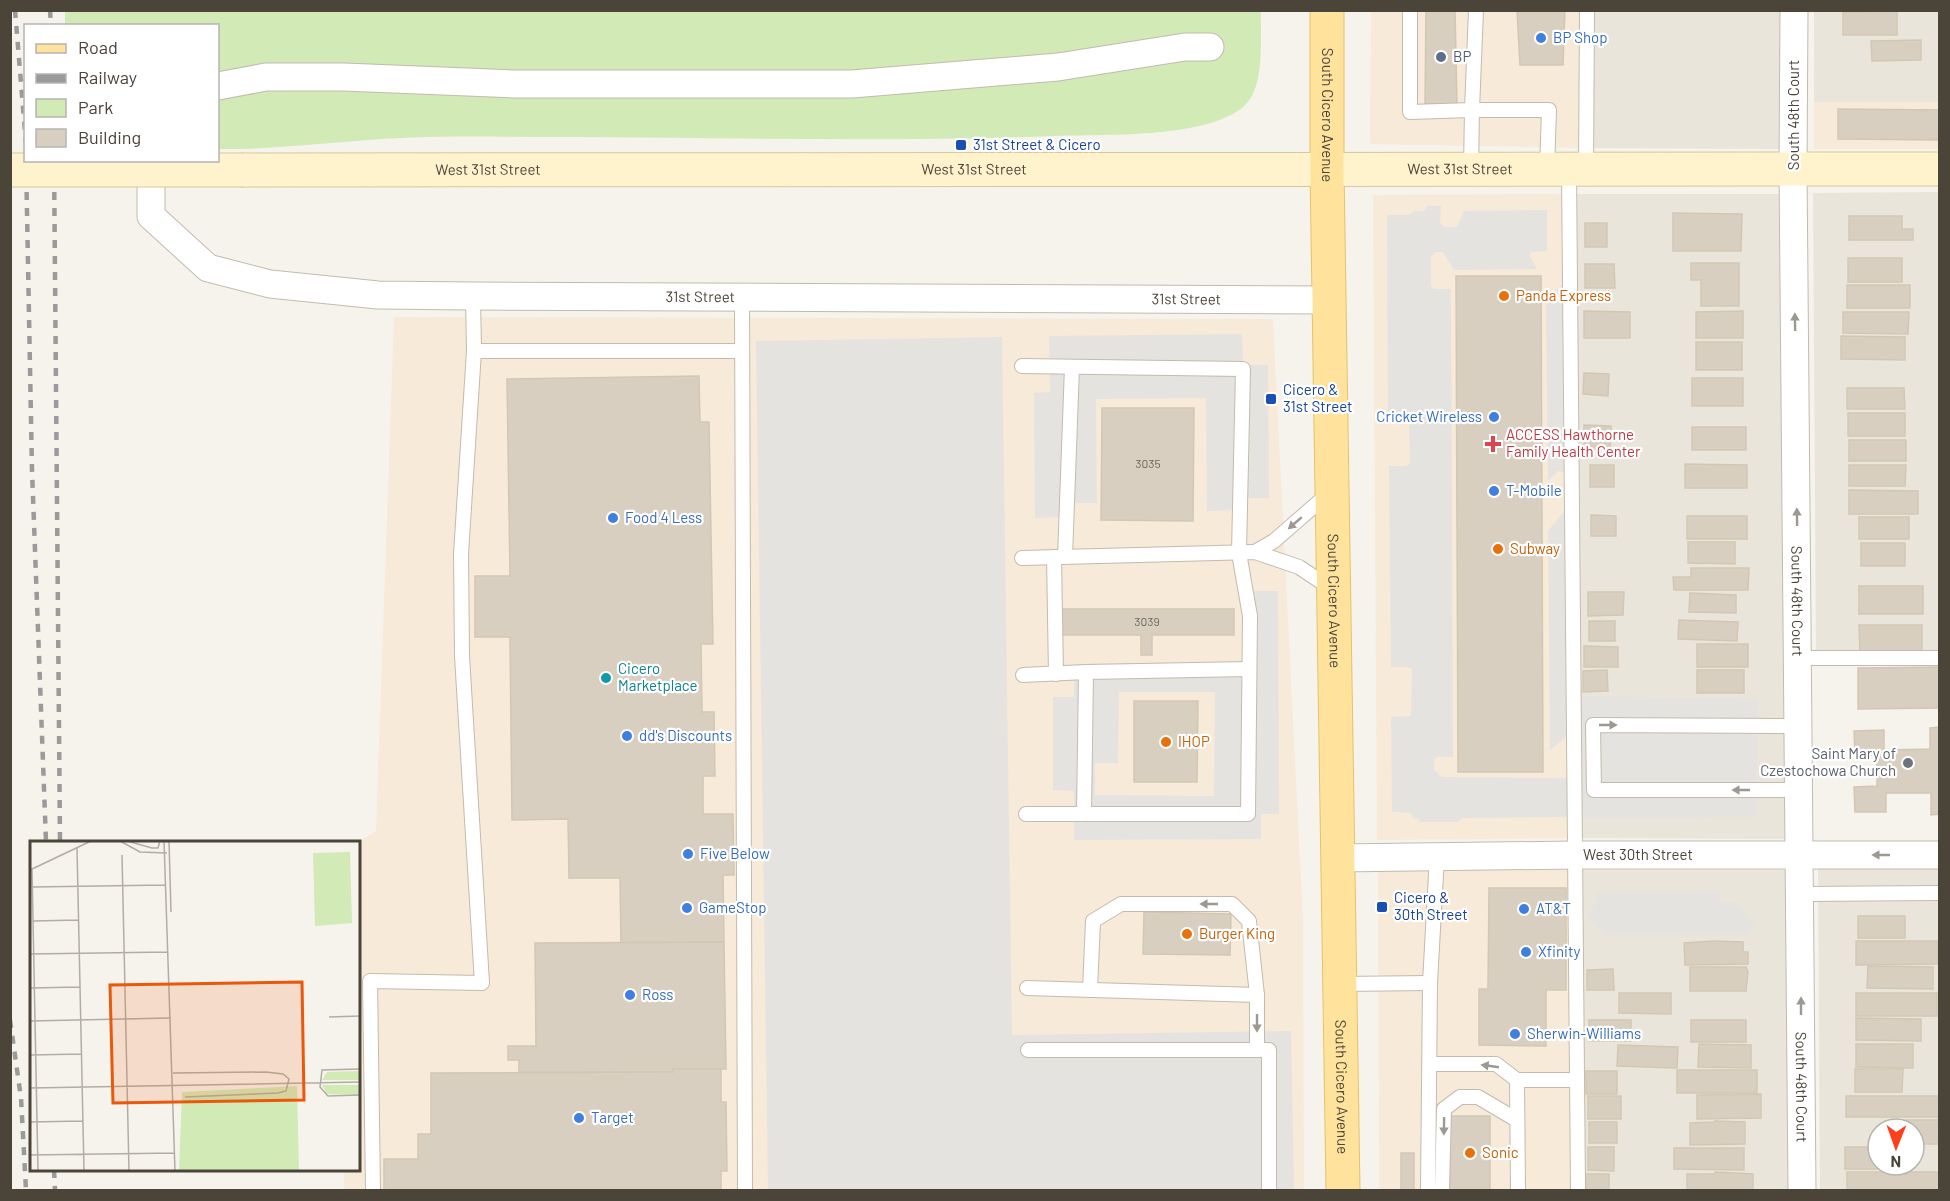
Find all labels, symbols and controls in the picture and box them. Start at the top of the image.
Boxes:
legend [24,24,219,162]
place label: BP Shop [1553,28,1607,46]
marker: BP Shop [1534,31,1548,45]
text: Road [78,36,118,58]
place label: BP [1453,47,1471,65]
street label: South Cicero Avenue [1319,48,1337,182]
marker: BP [1434,50,1448,64]
street label: South 48th Court [1784,60,1802,170]
text: Railway [78,66,137,88]
text: Park [78,96,113,118]
text: Building [78,126,141,148]
place label: 31st Street & Cicero [973,135,1101,153]
marker: 31st Street & Cicero [954,138,968,152]
street label: West 31st Street [1407,159,1513,177]
street label: West 31st Street [435,160,541,178]
street label: West 31st Street [921,160,1027,178]
place label: Panda Express [1516,286,1611,304]
street label: 31st Street [665,287,735,305]
street label: 31st Street [1151,289,1221,307]
marker: Panda Express [1497,289,1511,303]
one-way arrow [1790,313,1800,332]
place label: Cicero & 31st Street [1283,380,1352,415]
marker: Cicero & 31st Street [1264,392,1278,406]
place label: Cricket Wireless [1376,407,1482,425]
marker: Cricket Wireless [1487,410,1501,424]
place label: ACCESS Hawthorne Family Health Center [1506,425,1641,460]
marker: ACCESS Hawthorne Family Health Center [1484,435,1502,453]
house number: 3035 [1135,456,1161,470]
place label: T-Mobile [1506,481,1562,499]
marker: T-Mobile [1487,484,1501,498]
place label: Food 4 Less [625,508,702,526]
one-way arrow [1792,508,1802,527]
marker: Food 4 Less [606,511,620,525]
one-way arrow [1288,516,1303,529]
street label: South Cicero Avenue [1325,534,1345,668]
place label: Subway [1510,539,1560,557]
marker: Subway [1491,542,1505,556]
street label: South 48th Court [1788,546,1807,656]
house number: 3039 [1134,614,1160,628]
place label: Cicero Marketplace [618,659,698,694]
marker: Cicero Marketplace [599,671,613,685]
one-way arrow [1598,721,1617,730]
place label: dd's Discounts [639,726,732,744]
marker: dd's Discounts [620,729,634,743]
place label: IHOP [1178,732,1210,750]
marker: IHOP [1159,735,1173,749]
place label: Saint Mary of Czestochowa Church [1760,744,1896,779]
marker: Saint Mary of Czestochowa Church [1901,756,1915,770]
one-way arrow [1732,785,1751,795]
inset map [30,841,360,1171]
place label: Five Below [700,844,770,862]
street label: West 30th Street [1583,845,1693,863]
marker: Five Below [681,847,695,861]
one-way arrow [1872,850,1891,860]
place label: Cicero & 30th Street [1394,888,1468,923]
place label: GameStop [699,898,767,916]
one-way arrow [1200,899,1219,909]
place label: AT&T [1536,899,1571,917]
marker: Cicero & 30th Street [1375,900,1389,914]
marker: GameStop [680,901,694,915]
marker: AT&T [1517,902,1531,916]
place label: Burger King [1199,924,1275,942]
marker: Burger King [1180,927,1194,941]
place label: Xfinity [1538,942,1580,960]
marker: Xfinity [1519,945,1533,959]
place label: Ross [642,985,674,1003]
marker: Ross [623,988,637,1002]
one-way arrow [1796,997,1806,1016]
one-way arrow [1252,1013,1262,1032]
street label: South Cicero Avenue [1332,1019,1352,1154]
place label: Sherwin-Williams [1527,1024,1641,1042]
marker: Sherwin-Williams [1508,1027,1522,1041]
street label: South 48th Court [1793,1032,1812,1142]
one-way arrow [1480,1061,1499,1070]
place label: Target [591,1108,634,1126]
marker: Target [572,1111,586,1125]
one-way arrow [1439,1116,1449,1135]
north arrow [1866,1117,1926,1177]
place label: Sonic [1482,1143,1519,1161]
marker: Sonic [1463,1146,1477,1160]
text: N [1890,1153,1901,1172]

